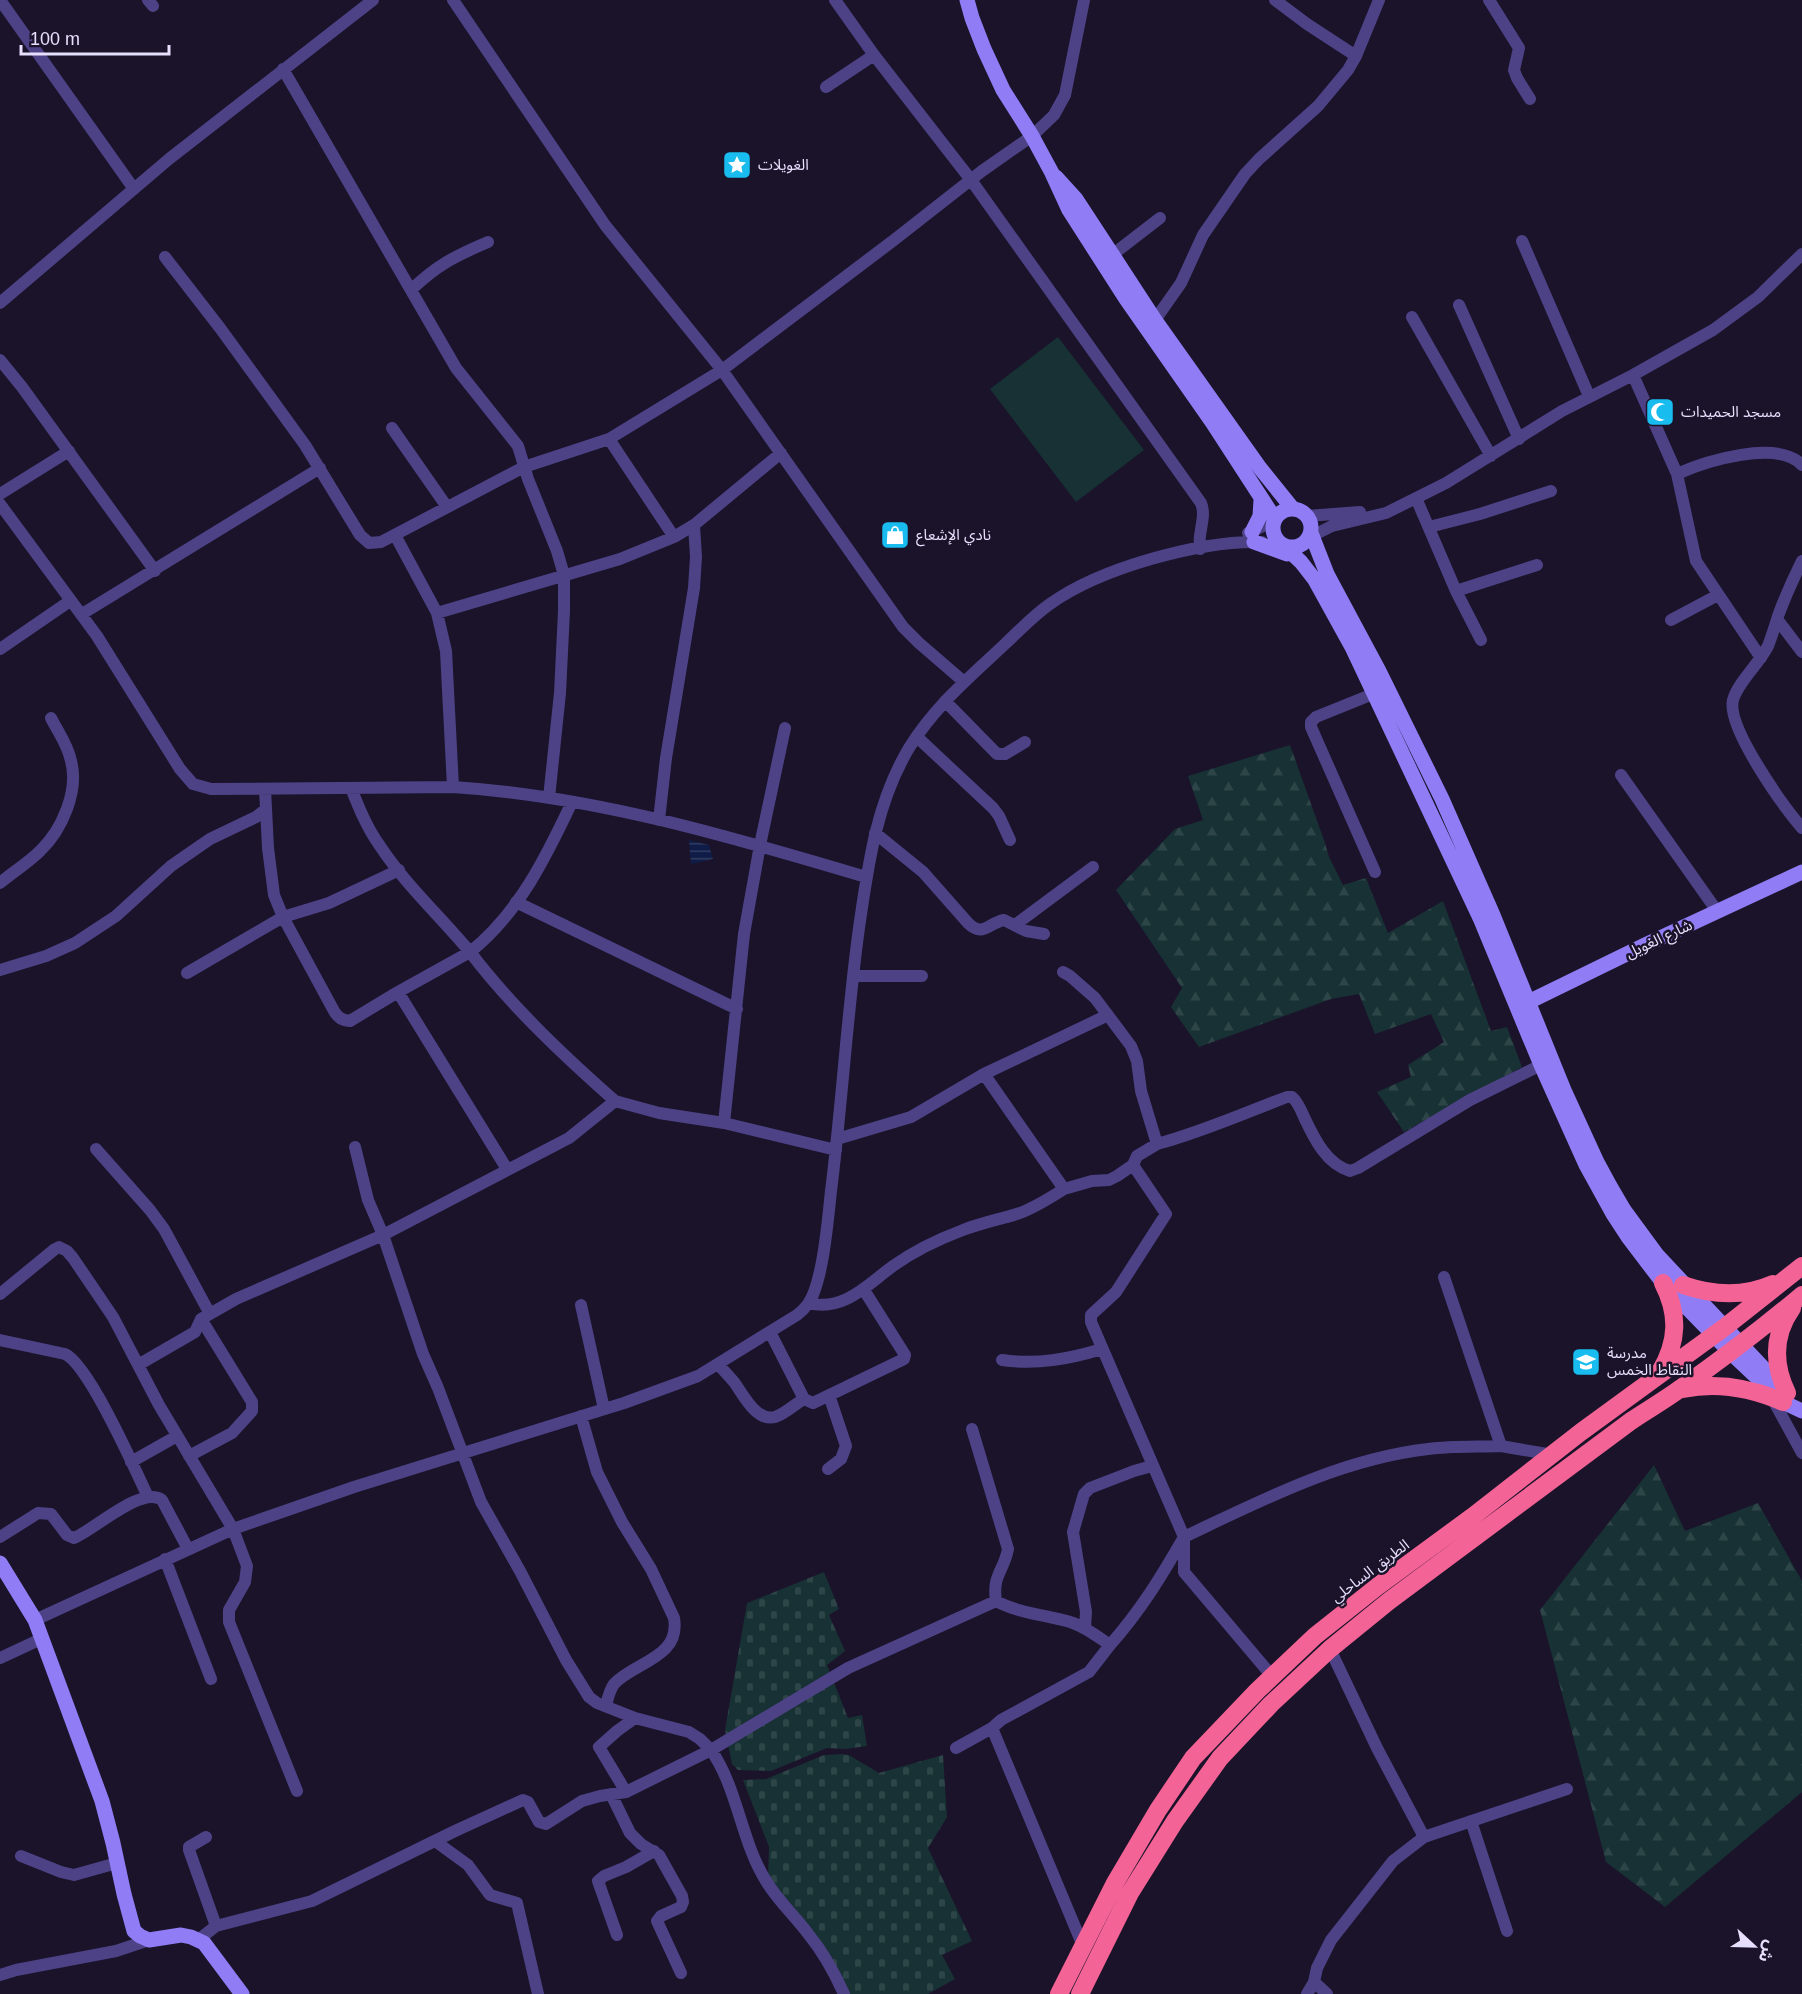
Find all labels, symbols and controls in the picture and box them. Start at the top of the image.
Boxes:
scale bar [21,18,170,56]
text: 100 m [30,29,80,49]
place icon: الغويلات [721,149,753,181]
place label: الغويلات [758,156,809,174]
mosque icon: مسجد الحميدات [1644,396,1676,428]
place label: مسجد الحميدات [1681,403,1781,420]
shop icon: نادي الإشعاع [879,519,911,551]
place label: نادي الإشعاع [916,526,991,547]
street label: شارع الغويل [1623,916,1697,965]
place label: مدرسة النقاط الخمس [1607,1344,1692,1379]
school or university icon: مدرسة النقاط الخمس [1570,1346,1602,1378]
street label: الطريق الساحلي [1327,1536,1414,1608]
north arrow [1724,1916,1784,1976]
text: ش [1755,1938,1779,1965]

